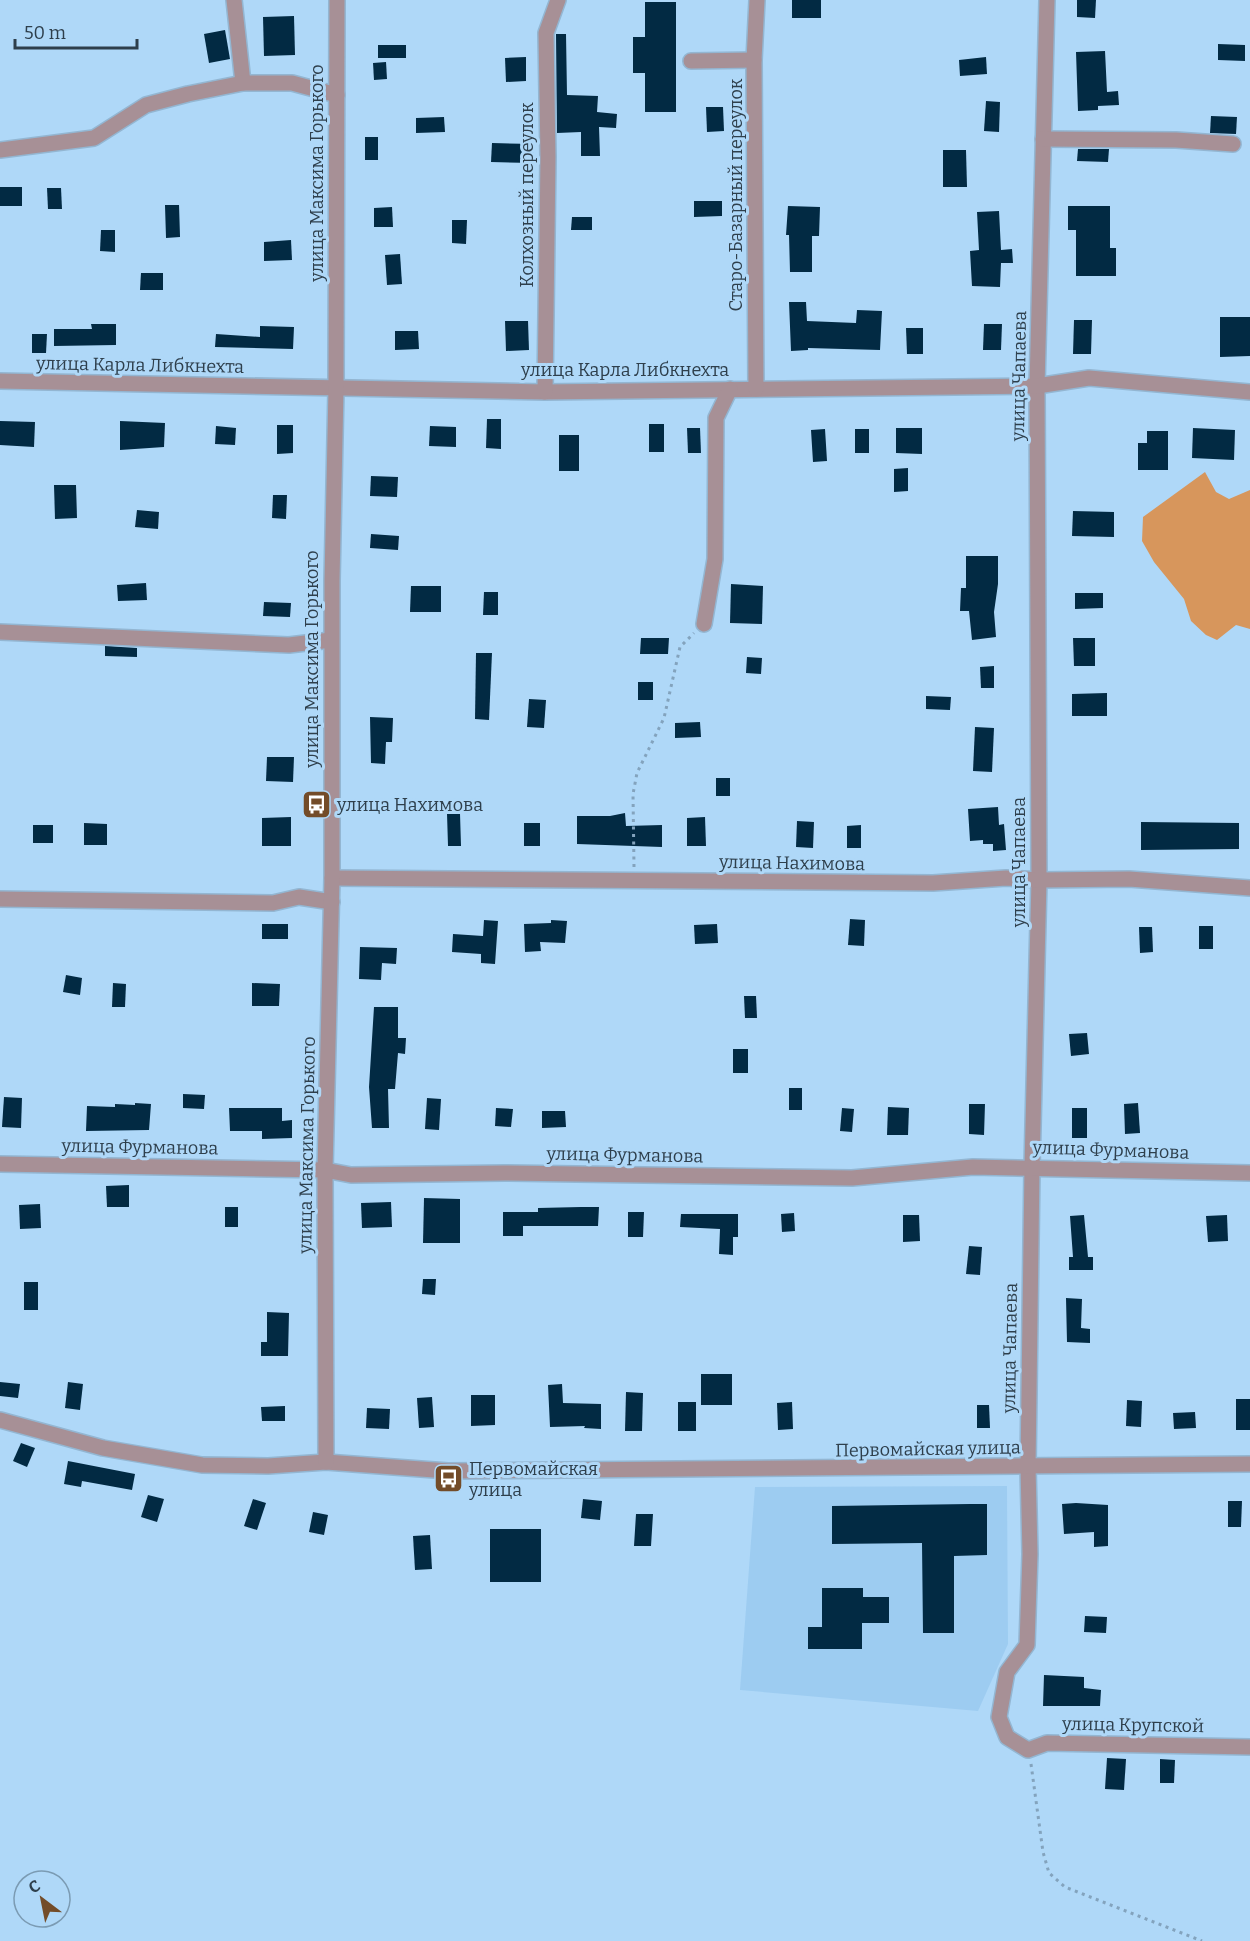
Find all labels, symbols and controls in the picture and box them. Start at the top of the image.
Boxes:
scale bar [15,12,136,50]
text: 50 m [24,22,66,44]
street label: улица Максима Горького [306,64,328,283]
street label: Старо-Базарный переулок [725,78,747,311]
street label: Колхозный переулок [516,102,538,288]
street label: улица Чапаева [1007,311,1031,442]
street label: улица Карла Либкнехта [35,352,244,378]
street label: улица Карла Либкнехта [520,359,729,381]
street label: улица Максима Горького [301,550,323,769]
bus stop icon: улица Нахимова [300,789,332,821]
place label: улица Нахимова [336,794,483,816]
street label: улица Чапаева [1008,797,1030,928]
street label: улица Нахимова [718,851,865,875]
street label: улица Максима Горького [294,1036,320,1255]
street label: улица Фурманова [61,1135,219,1159]
street label: улица Фурманова [1031,1136,1190,1164]
street label: улица Фурманова [546,1143,704,1167]
street label: улица Чапаева [998,1283,1022,1414]
street label: Первомайская улица [835,1436,1021,1462]
place label: Первомайская улица [468,1458,598,1501]
bus stop icon: Первомайская улица [432,1463,464,1495]
street label: улица Крупской [1061,1713,1204,1737]
north arrow [12,1869,72,1929]
text: С [25,1876,44,1897]

